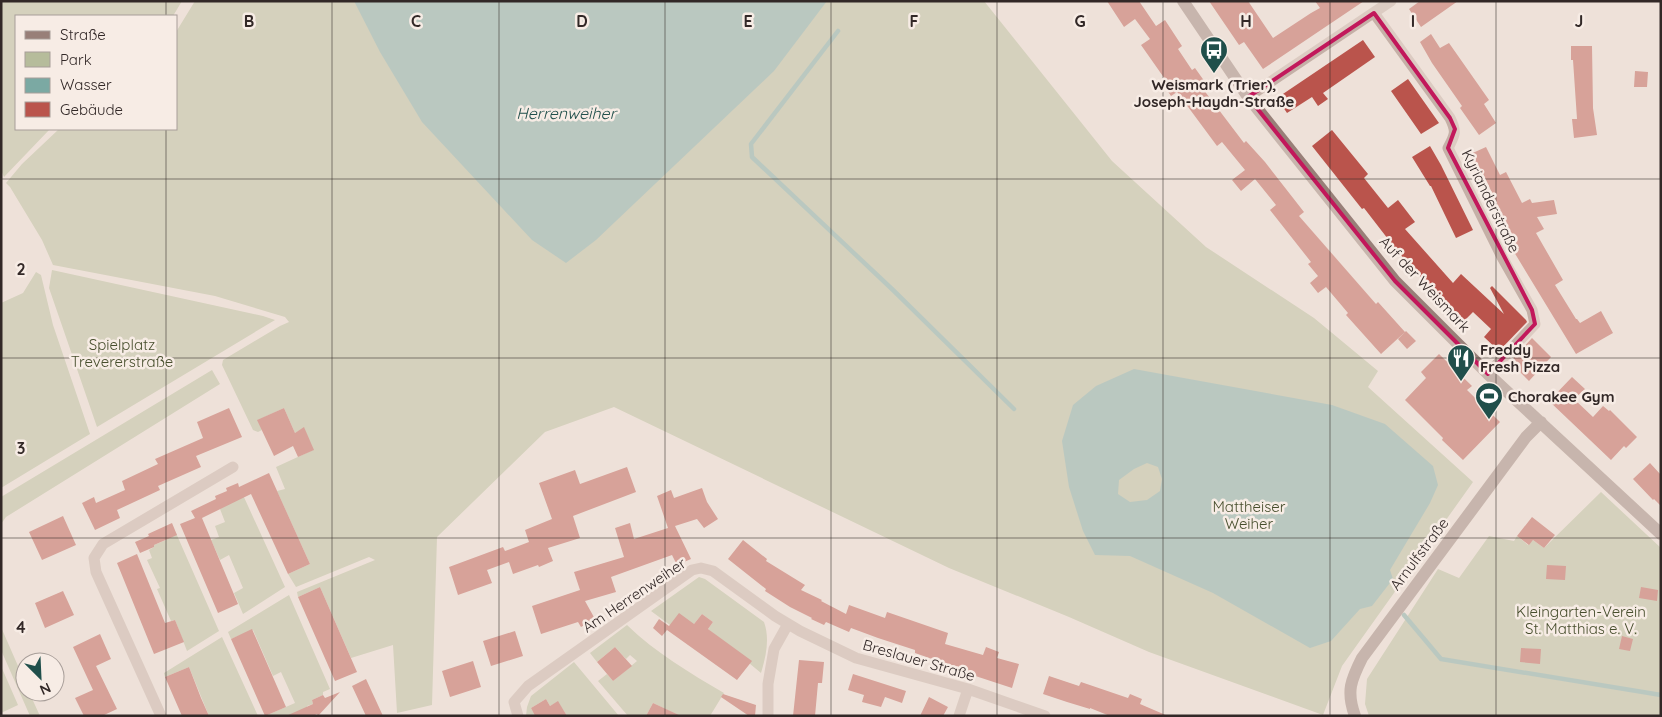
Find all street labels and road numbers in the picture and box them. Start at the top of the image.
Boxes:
street label: Kyrianderstraße [1458,146,1524,256]
street label: Auf der Weismark [1376,232,1474,336]
street label: Arnulfstraße [1386,514,1452,594]
street label: Am Herrenweiher [579,553,690,637]
street label: Breslauer Straße [861,635,977,685]

